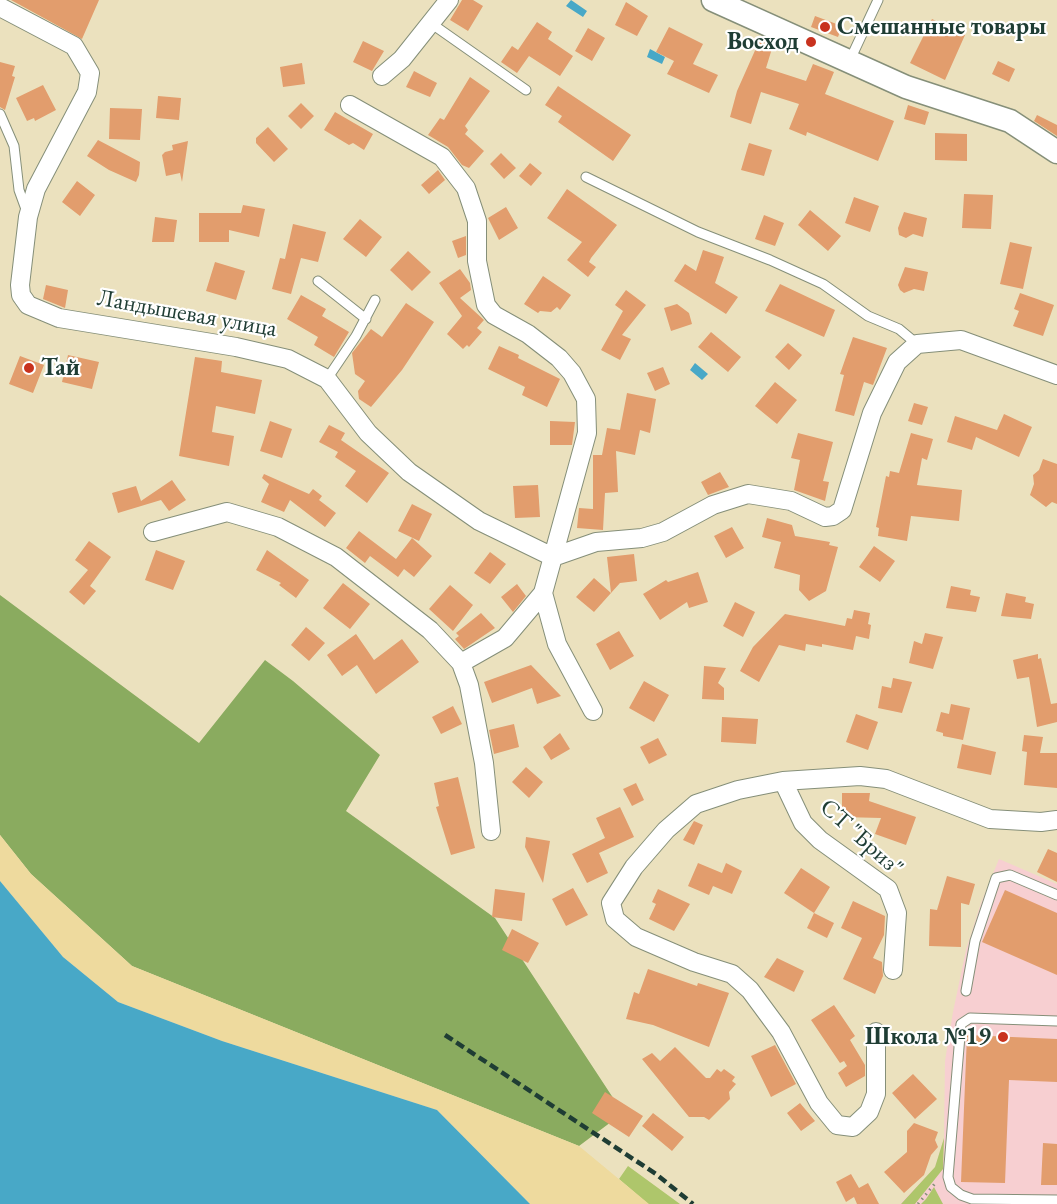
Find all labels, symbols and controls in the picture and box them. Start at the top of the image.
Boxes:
place label: Смешанные товары [837,13,1046,41]
marker: Смешанные товары [818,20,832,34]
place label: Восход [727,28,799,56]
marker: Восход [804,35,818,49]
street label: Ландышевая улица [95,284,279,344]
place label: Тай [41,354,80,382]
marker: Тай [22,361,36,375]
street label: СТ "Бриз" [813,793,909,883]
place label: Школа №19 [865,1023,991,1051]
marker: Школа №19 [996,1030,1010,1044]

